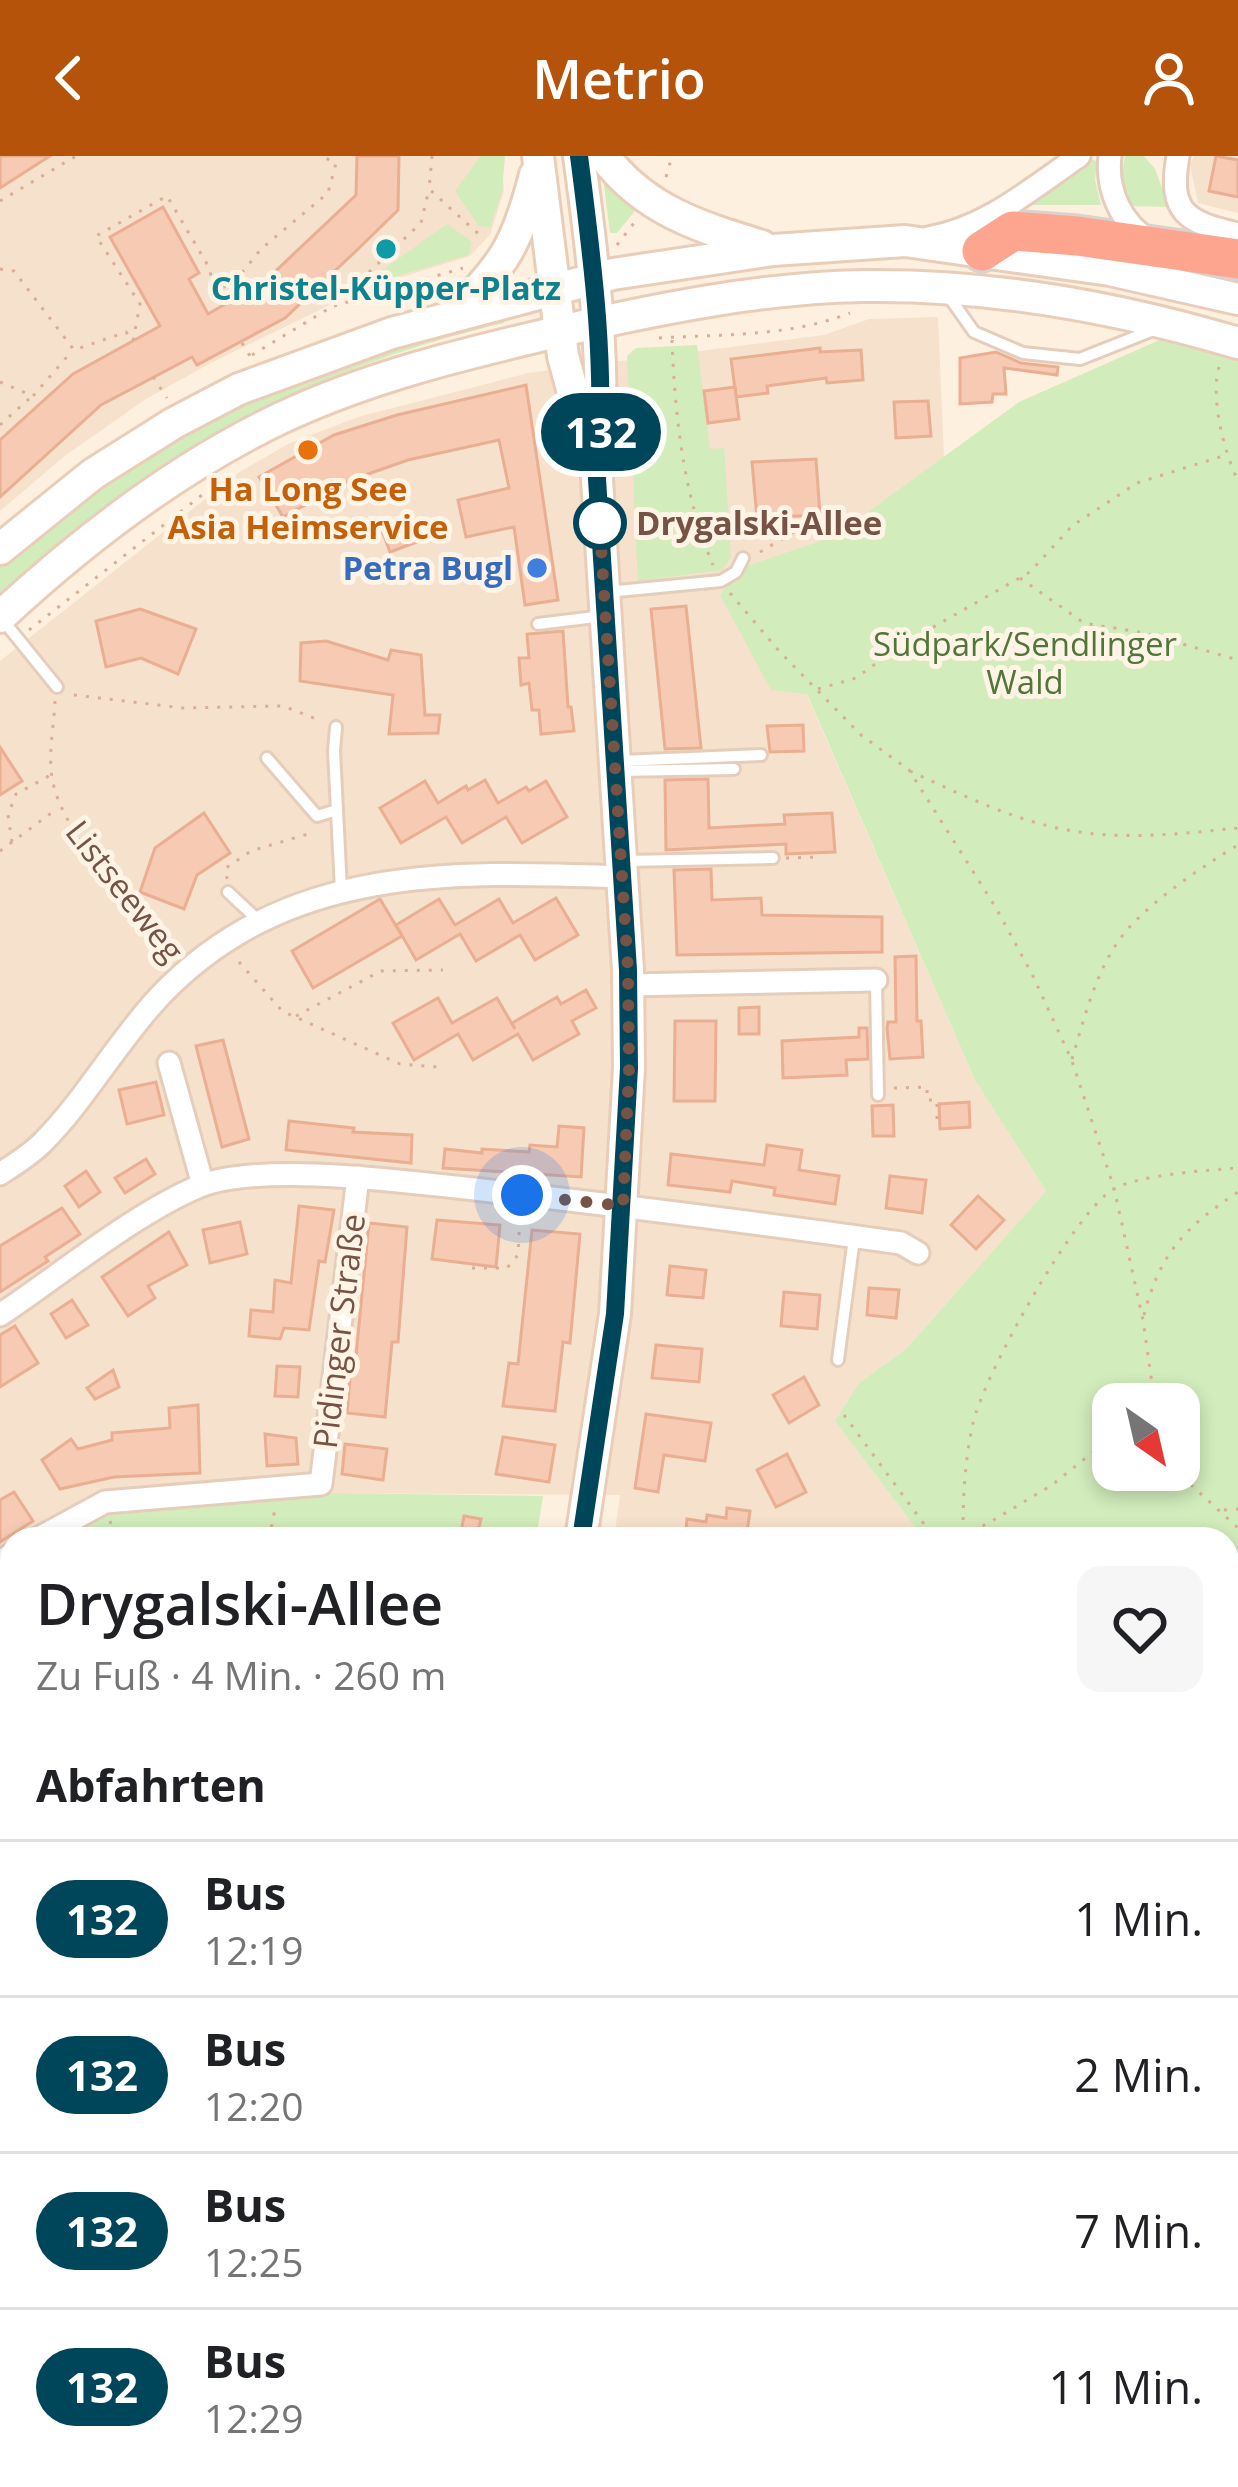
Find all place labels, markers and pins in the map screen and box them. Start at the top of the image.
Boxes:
marker: Christel-Küpper-Platz [373,236,399,262]
place label: Christel-Küpper-Platz [211,265,561,310]
marker: Ha Long See Asia Heimservice [295,437,321,463]
place label: Ha Long See Asia Heimservice [167,466,449,549]
marker: Drygalski-Allee [575,498,625,548]
place label: Drygalski-Allee [636,500,882,545]
place label: Petra Bugl [342,545,513,590]
marker: Petra Bugl [524,555,550,581]

